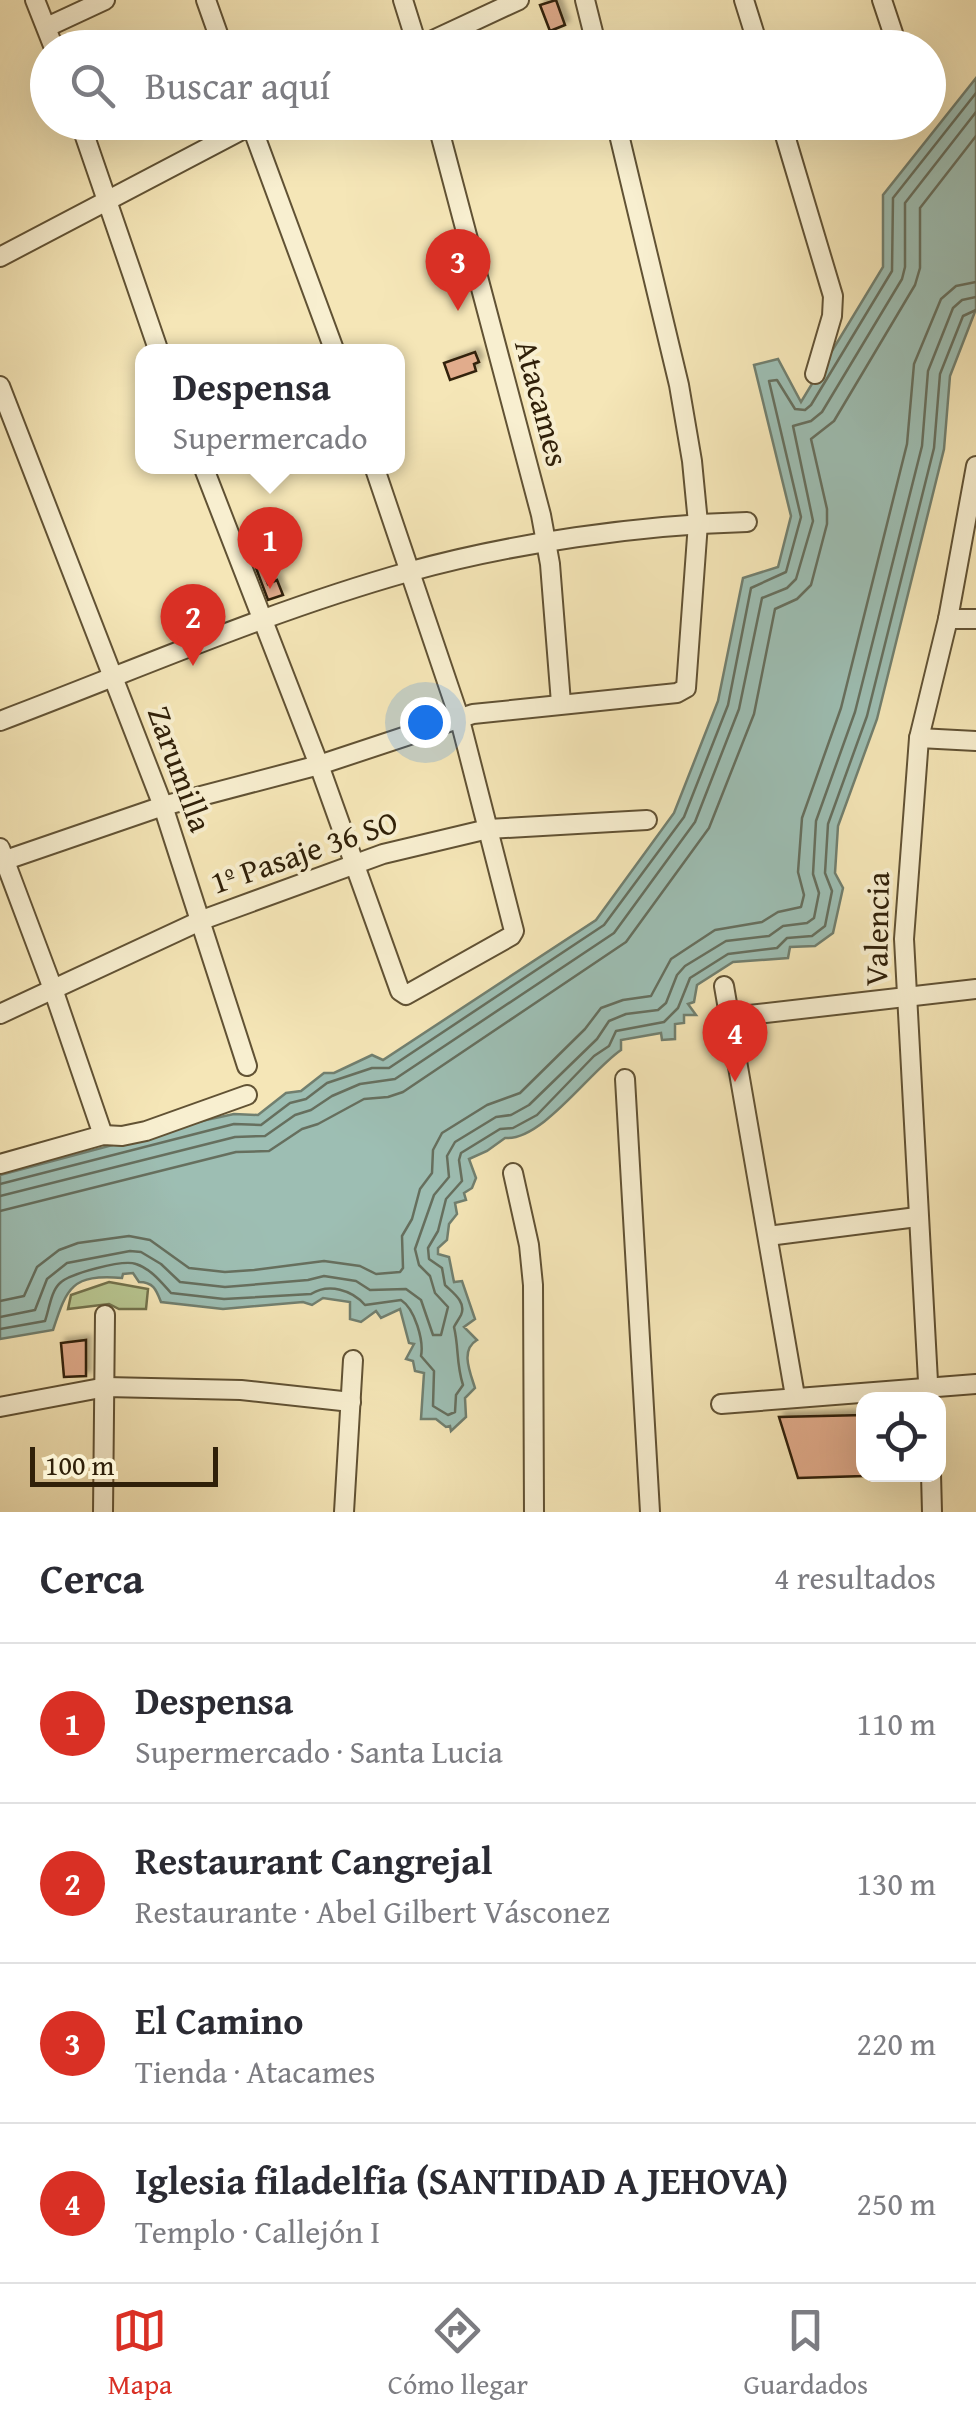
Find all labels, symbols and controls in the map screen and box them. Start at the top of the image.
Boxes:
search box [30,30,946,140]
text: Buscar aquí [145,57,330,113]
icon: search [65,58,120,113]
pin: 3 [426,228,490,311]
street label: Atacames [503,334,582,471]
popup [135,344,405,474]
text: Despensa [173,358,331,414]
text: Supermercado [173,414,367,461]
pin: 1 [238,506,302,589]
pin: 2 [160,584,226,666]
your location [400,697,451,748]
street label: Zarumilla [136,699,225,838]
street label: 1º Pasaje 36 SO [204,798,404,906]
street label: Valencia [852,871,901,987]
pin: 4 [702,1000,768,1082]
map controls [856,1392,946,1482]
button: locate [856,1392,946,1482]
scale bar [30,1442,218,1486]
text: 100 m [45,1444,114,1485]
text: Cerca [40,1547,144,1608]
text: 4 resultados [774,1554,936,1601]
text: Despensa [135,1672,293,1728]
text: 1 [64,1700,81,1747]
text: 110 m [857,1700,936,1747]
text: Supermercado · Santa Lucia [135,1728,503,1775]
text: Restaurant Cangrejal [135,1832,493,1888]
text: 2 [64,1860,81,1907]
text: 130 m [857,1860,936,1907]
text: Restaurante · Abel Gilbert Vásconez [135,1888,610,1935]
text: El Camino [135,1992,303,2048]
text: 3 [64,2020,81,2067]
text: 220 m [857,2020,936,2067]
text: Tienda · Atacames [135,2048,376,2095]
text: Iglesia filadelfia (SANTIDAD A JEHOVA) [135,2152,788,2208]
text: 4 [64,2180,81,2227]
text: 250 m [857,2180,936,2227]
text: Templo · Callejón I [135,2208,380,2255]
tab: Mapa [108,2303,172,2404]
tab: Cómo llegar [388,2303,528,2404]
tab: Guardados [744,2303,868,2404]

